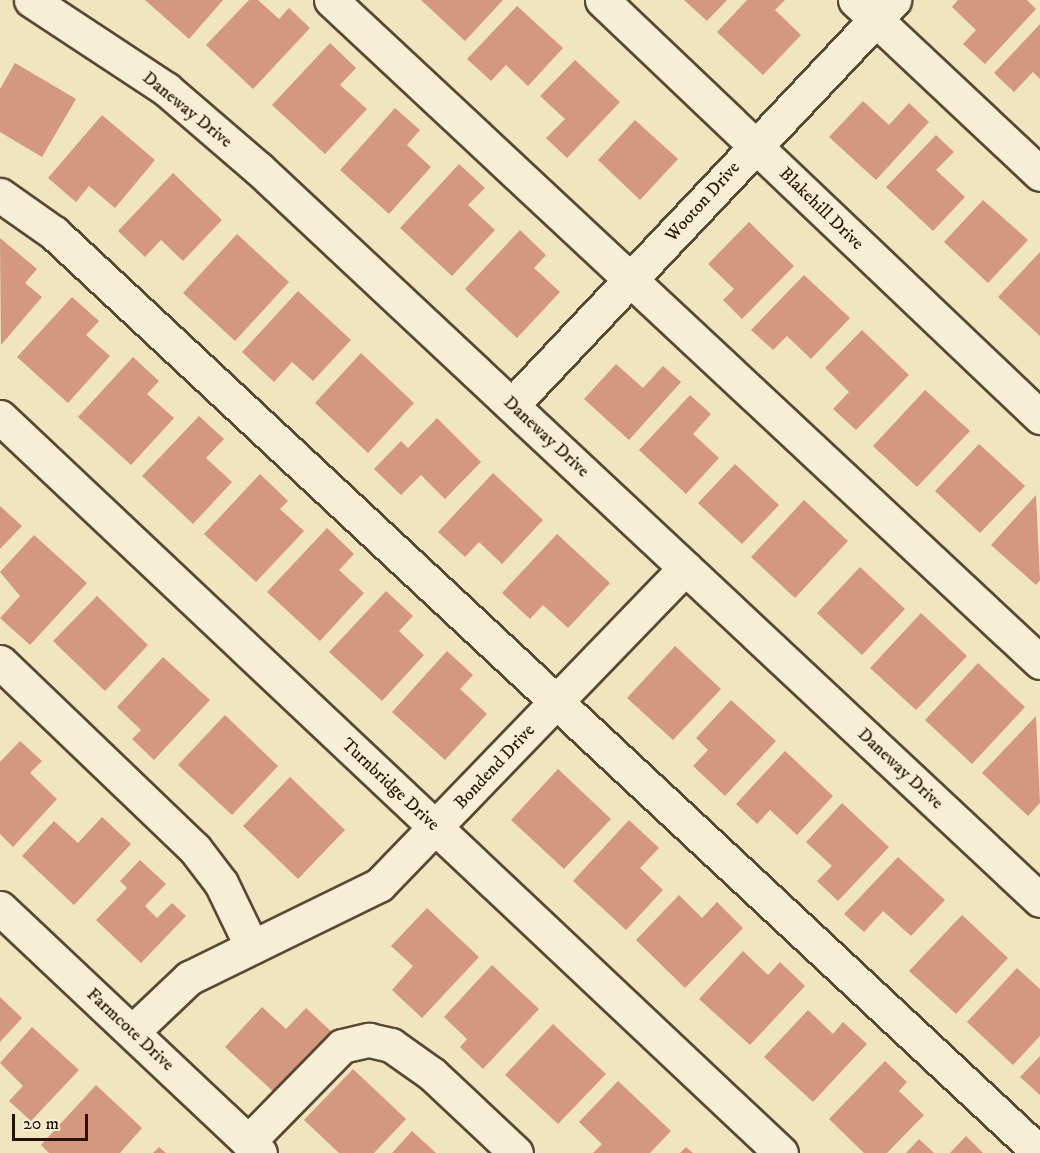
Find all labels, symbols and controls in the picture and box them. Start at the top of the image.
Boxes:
street label: Daneway Drive [138,67,236,153]
street label: Wooton Drive [661,157,745,247]
street label: Blakehill Drive [774,163,868,255]
street label: Daneway Drive [499,392,593,482]
street label: Bondend Drive [450,720,540,814]
street label: Daneway Drive [853,724,947,814]
street label: Turnbridge Drive [337,734,443,836]
street label: Farmcote Drive [82,984,178,1076]
scale bar [15,1102,92,1140]
text: 20 m [23,1113,59,1135]

